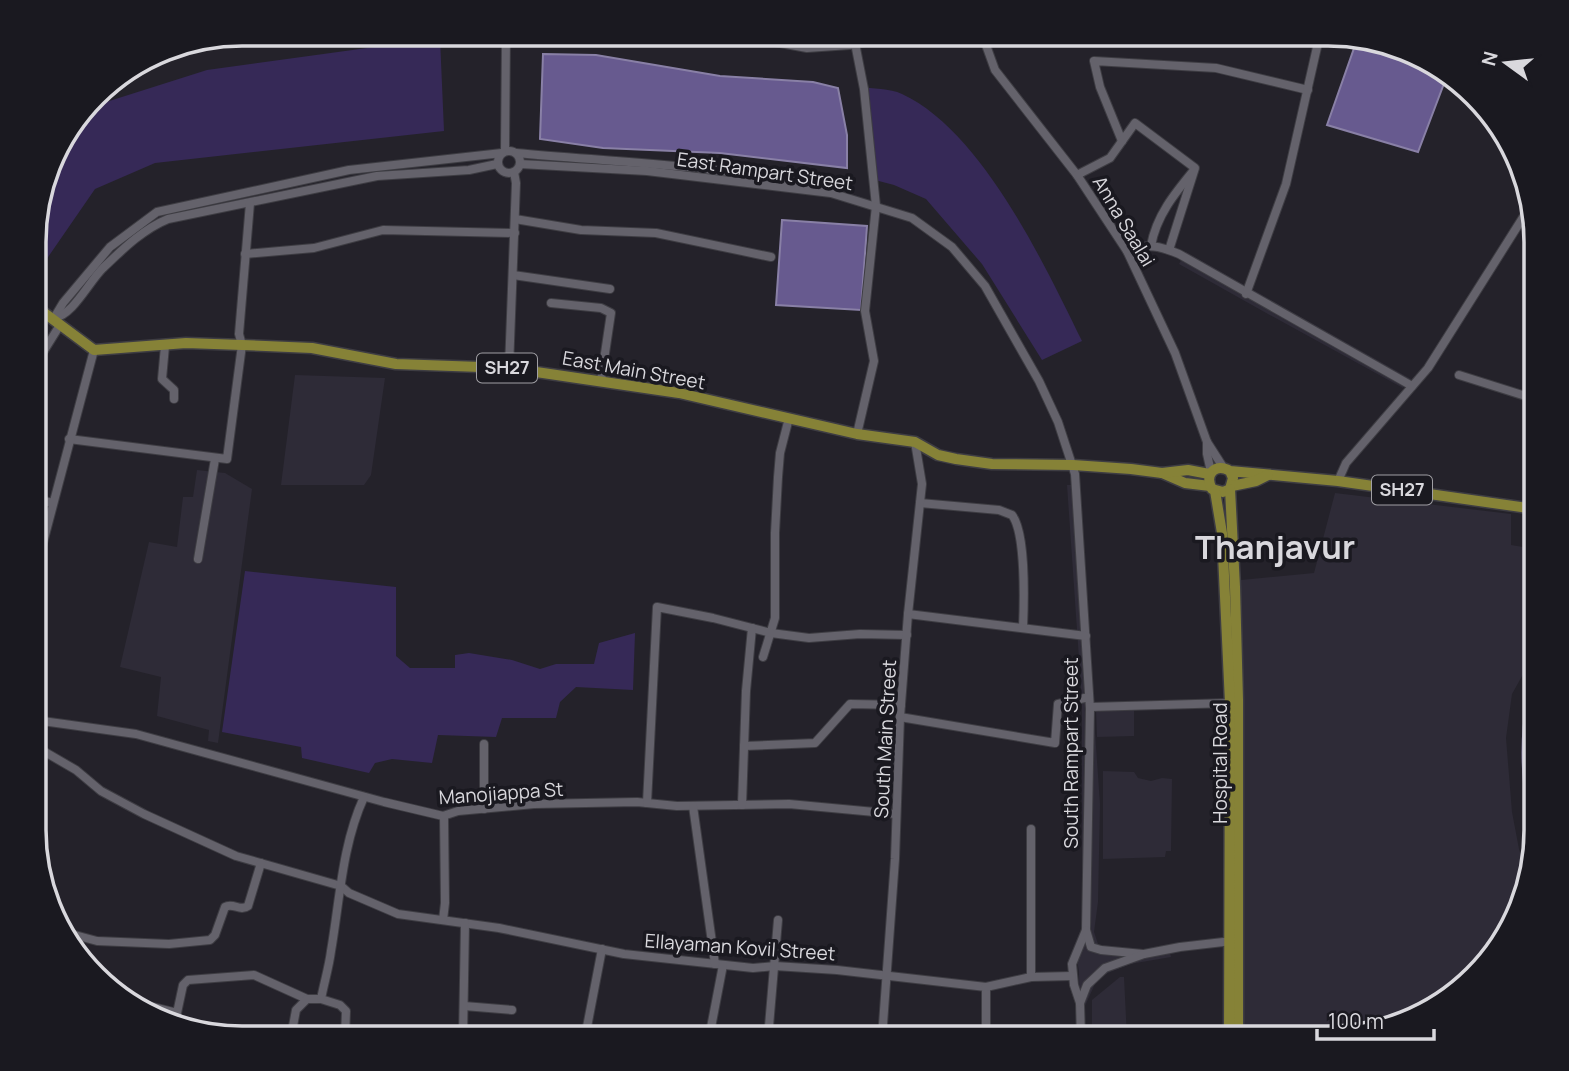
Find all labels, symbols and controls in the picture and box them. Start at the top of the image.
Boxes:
north arrow [1471,28,1541,98]
text: N [1475,49,1504,69]
street label: East Rampart Street [675,146,855,196]
street label: Anna Saalai [1087,171,1161,271]
street label: East Main Street [561,345,707,395]
road number: SH27 [477,354,537,382]
road number: SH27 [1372,476,1432,504]
district label: Thanjavur [1195,524,1355,569]
street label: South Rampart Street [1058,657,1084,849]
street label: South Main Street [868,659,902,819]
street label: Hospital Road [1207,702,1233,824]
street label: Manojiappa St [438,776,564,810]
street label: Ellayaman Kovil Street [644,927,836,967]
scale bar [1317,998,1434,1042]
text: 100 m [1328,1007,1384,1035]

